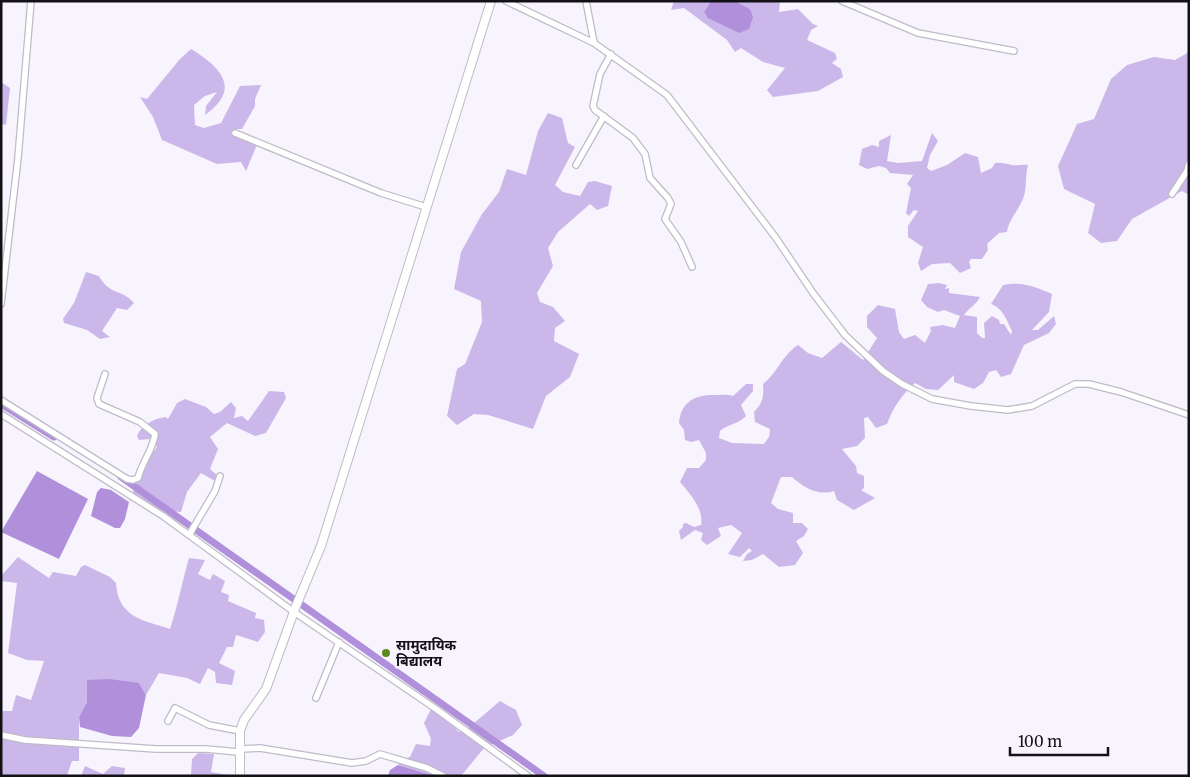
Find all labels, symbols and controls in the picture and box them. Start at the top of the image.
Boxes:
place label: सामुदायिक बिद्यालय [396,636,457,670]
marker: सामुदायिक बिद्यालय [380,647,392,659]
scale bar [1010,724,1108,756]
text: 100 m [1018,732,1062,751]

